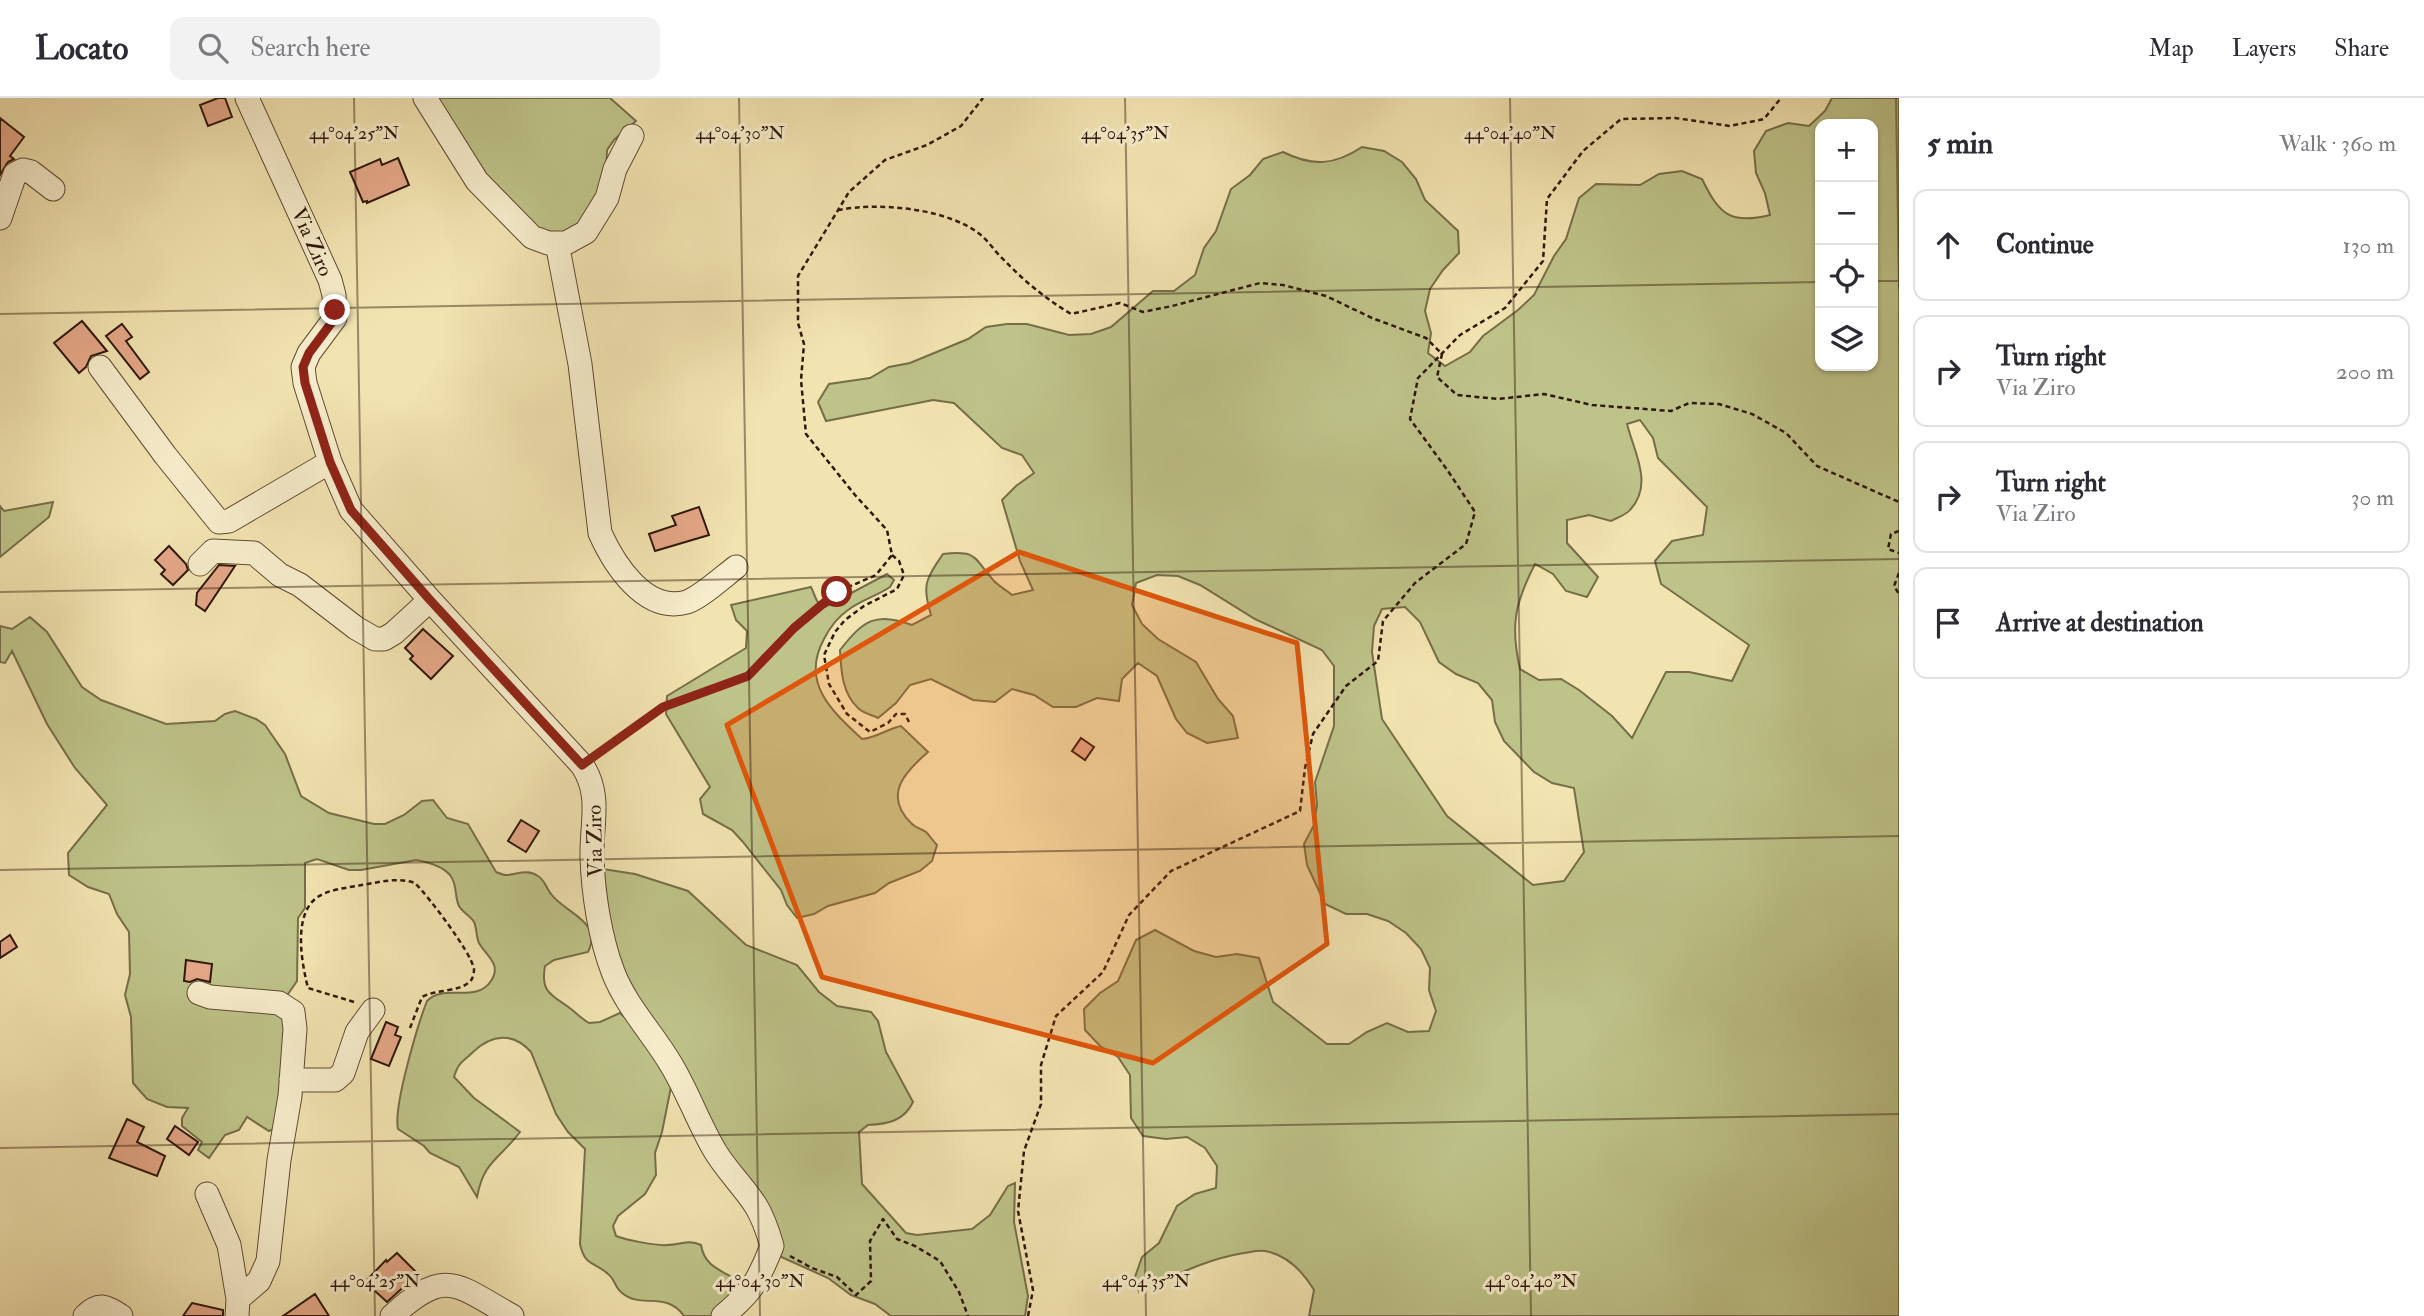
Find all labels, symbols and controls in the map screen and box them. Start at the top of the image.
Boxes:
search box [170,17,660,80]
text: Locato [35,28,128,69]
icon: search [194,29,232,67]
text: Search here [250,32,370,64]
text: Map [2149,33,2194,64]
text: Layers [2232,33,2296,64]
text: Share [2334,33,2389,64]
map controls [1815,119,1878,371]
button: + [1815,119,1878,182]
text: 44°04'25"N [309,122,399,145]
text: 44°04'30"N [695,122,785,145]
text: 44°04'35"N [1081,122,1169,145]
text: 44°04'40"N [1464,122,1556,145]
text: 5 min [1927,125,1993,162]
text: Walk · 360 m [2279,129,2396,158]
button: − [1815,182,1878,245]
street label: Via Ziro [285,203,339,281]
icon: ahead [1929,226,1967,264]
text: Continue [1996,229,2094,261]
text: 130 m [2342,231,2394,260]
button: locate [1815,245,1878,308]
route end [319,294,350,325]
button: layers [1815,308,1878,371]
text: Turn right [1996,341,2106,373]
icon: right [1929,352,1967,390]
text: 200 m [2336,357,2394,386]
text: Via Ziro [1996,373,2076,402]
text: Turn right [1996,467,2106,499]
icon: right [1929,478,1967,516]
text: 30 m [2351,483,2394,512]
text: Via Ziro [1996,499,2076,528]
route start [821,576,852,607]
icon: arrive [1929,604,1967,642]
text: Arrive at destination [1996,607,2204,639]
street label: Via Ziro [581,804,609,878]
text: 44°04'25"N [330,1270,420,1293]
text: 44°04'30"N [715,1270,805,1293]
text: 44°04'35"N [1102,1270,1190,1293]
text: 44°04'40"N [1485,1270,1577,1293]

